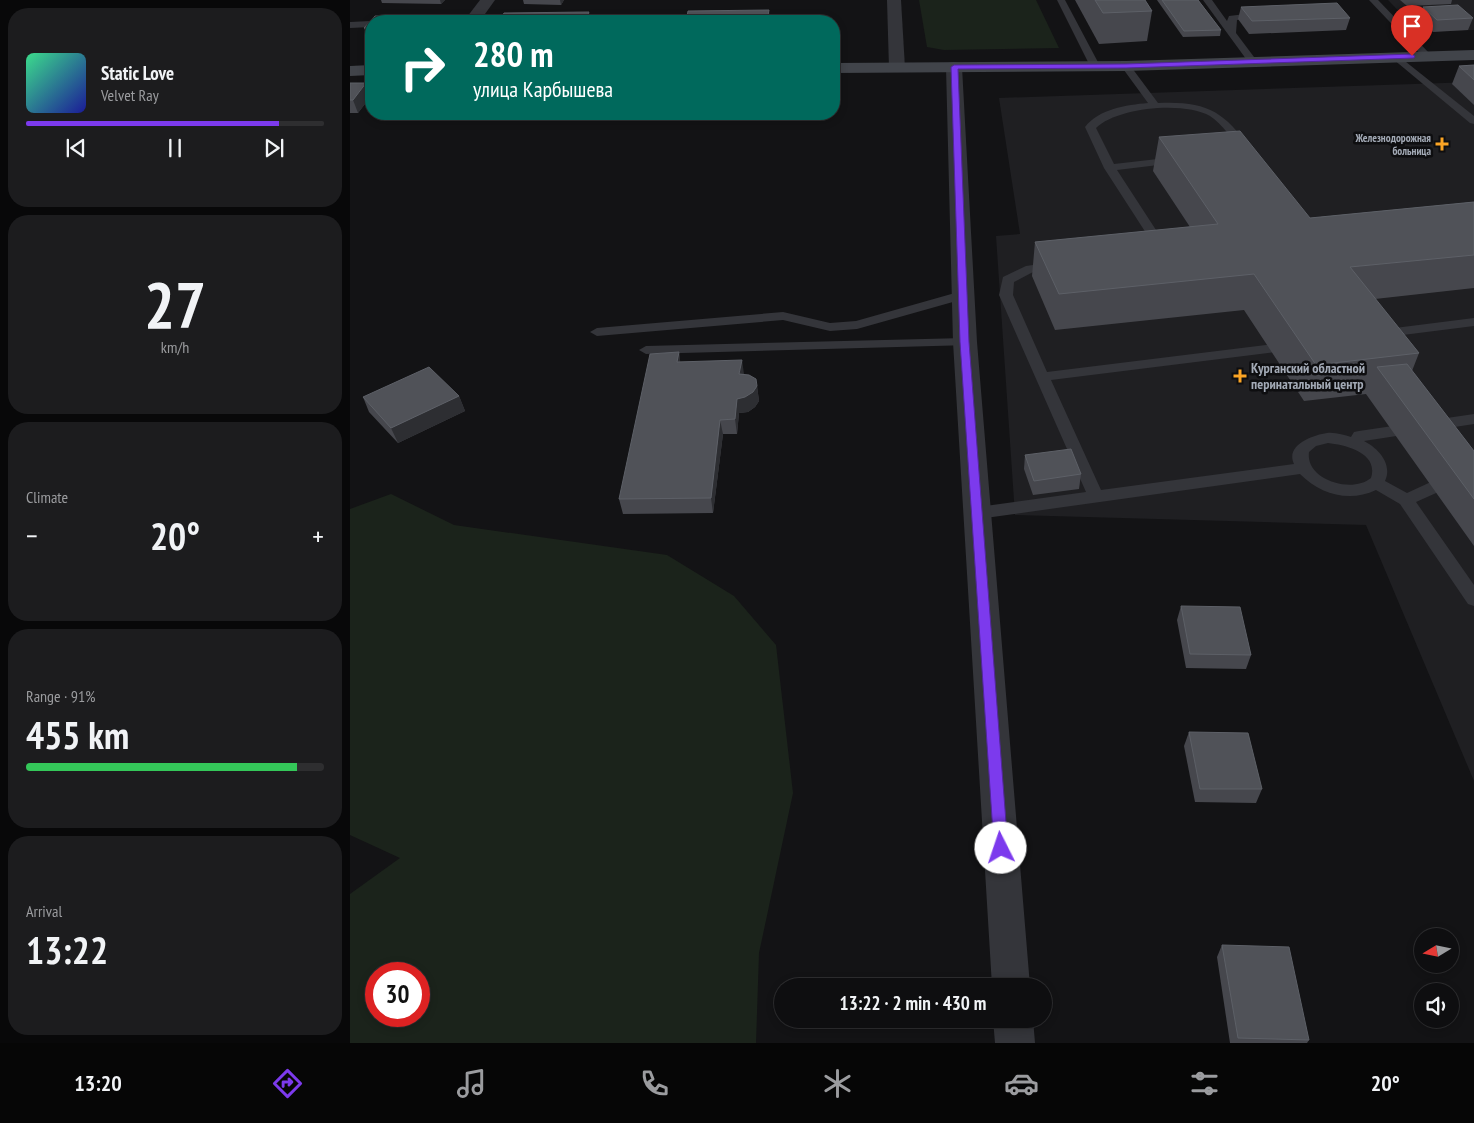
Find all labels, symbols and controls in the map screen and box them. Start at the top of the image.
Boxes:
pin [1391,5,1433,56]
icon: arrive [1398,12,1426,40]
text: 280 m [473,31,554,77]
icon: right [390,35,455,100]
text: Static Love [101,61,174,85]
text: улица Карбышева [473,75,613,103]
text: Velvet Ray [101,85,159,105]
place label: Железнодорожная больница [1354,131,1431,158]
icon: previous [62,134,90,162]
icon: pause [161,134,189,162]
icon: next [260,134,288,162]
marker: Железнодорожная больница [1435,137,1449,151]
text: 27 [144,262,206,346]
text: km/h [161,337,189,357]
place label: Курганский областной перинатальный центр [1251,359,1365,393]
marker: Курганский областной перинатальный центр [1233,369,1247,383]
text: Climate [26,487,68,507]
text: 20° [150,511,200,560]
text: − [26,517,38,554]
text: + [312,517,324,554]
text: Range · 91% [26,686,95,706]
text: 455 km [26,710,129,759]
position arrow [974,821,1026,873]
text: Arrival [26,901,62,921]
text: 13:22 [26,925,108,974]
north arrow [1414,928,1459,972]
map controls [1414,928,1459,1028]
speed limit sign: 30 [365,962,430,1027]
button: sound [1414,983,1459,1028]
text: 13:22 · 2 min · 430 m [840,991,986,1015]
icon: directions [270,1066,305,1101]
icon: music [454,1066,489,1101]
icon: phone [637,1066,672,1101]
icon: climate [820,1066,855,1101]
icon: car [1004,1066,1039,1101]
icon: filters [1187,1066,1222,1101]
text: 13:20 [74,1069,122,1097]
text: 20° [1371,1069,1400,1097]

